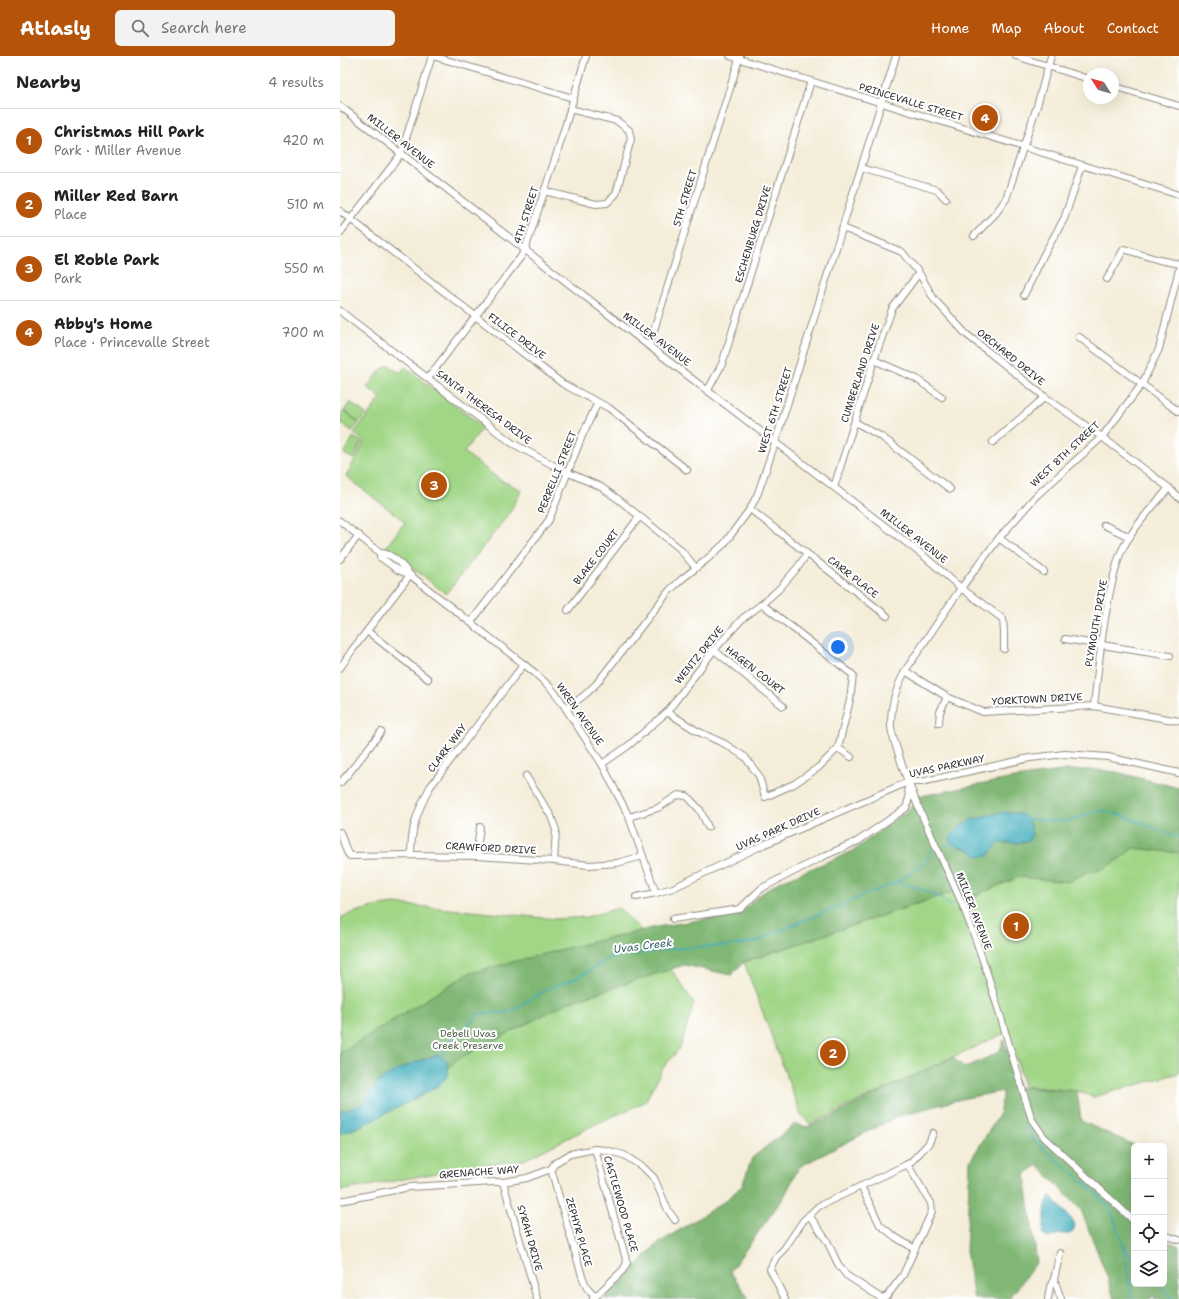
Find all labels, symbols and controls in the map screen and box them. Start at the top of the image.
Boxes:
search box [115,10,395,46]
text: Atlasly [20,16,91,41]
icon: search [129,17,151,39]
text: Search here [161,18,247,38]
text: Home [931,19,970,37]
text: Map [992,19,1022,37]
text: About [1044,19,1085,37]
text: Contact [1107,19,1159,37]
north arrow [1083,68,1119,104]
text: Nearby [16,71,81,93]
text: 4 results [268,74,324,91]
street label: PRINCEVALLE STREET [857,80,965,124]
pin: 4 [972,103,998,133]
street label: MILLER AVENUE [365,111,437,171]
text: Christmas Hill Park [54,122,204,142]
text: 1 [26,132,32,149]
text: 420 m [282,132,324,149]
text: Park · Miller Avenue [54,142,182,159]
street label: 5TH STREET [670,168,700,228]
street label: ESCHENBURG DRIVE [732,184,774,284]
street label: 4TH STREET [511,185,541,245]
text: Miller Red Barn [54,186,178,206]
text: 2 [24,196,34,213]
text: 510 m [287,196,324,213]
text: Place [54,206,87,223]
text: El Roble Park [54,250,160,270]
text: 3 [24,260,34,277]
text: 550 m [284,260,324,277]
text: Park [54,270,82,287]
street label: MILLER AVENUE [620,309,694,369]
street label: FILICE DRIVE [485,310,549,362]
text: Abby's Home [54,314,153,334]
street label: CUMBERLAND DRIVE [838,322,882,424]
text: 4 [24,324,34,341]
text: 700 m [281,324,324,341]
street label: ORCHARD DRIVE [974,326,1048,388]
text: Place · Princevalle Street [54,334,210,351]
street label: WEST 6TH STREET [755,365,795,455]
street label: SANTA THERESA DRIVE [434,367,534,447]
street label: WEST 8TH STREET [1027,418,1103,490]
street label: PERRELLI STREET [534,429,580,515]
pin: 3 [421,470,447,500]
street label: MILLER AVENUE [878,506,950,566]
street label: BLAKE COURT [570,527,622,587]
street label: CARR PLACE [825,553,881,601]
street label: PLYMOUTH DRIVE [1082,578,1110,668]
street label: WENTZ DRIVE [672,623,726,687]
your location [828,637,848,657]
street label: HAGEN COURT [723,643,787,697]
street label: WREN AVENUE [554,680,606,748]
street label: YORKTOWN DRIVE [991,690,1083,708]
street label: CLARK WAY [425,721,469,775]
street label: UVAS PARKWAY [908,752,986,780]
street label: UVAS PARK DRIVE [734,805,822,853]
street label: CRAWFORD DRIVE [445,839,537,857]
street label: MILLER AVENUE [953,870,995,952]
pin: 1 [1003,911,1029,941]
water label: Uvas Creek [613,935,674,957]
park label: Debell Uvas Creek Preserve [432,1027,504,1052]
pin: 2 [820,1038,846,1068]
map controls [1131,1143,1167,1287]
button: + [1131,1143,1167,1179]
street label: CASTLEWOOD PLACE [601,1154,641,1254]
street label: GRENACHE WAY [439,1163,519,1181]
button: − [1131,1179,1167,1215]
street label: ZEPHYR PLACE [563,1196,595,1268]
street label: SYRAH DRIVE [514,1203,546,1273]
button: locate [1131,1215,1167,1251]
button: layers [1131,1251,1167,1287]

